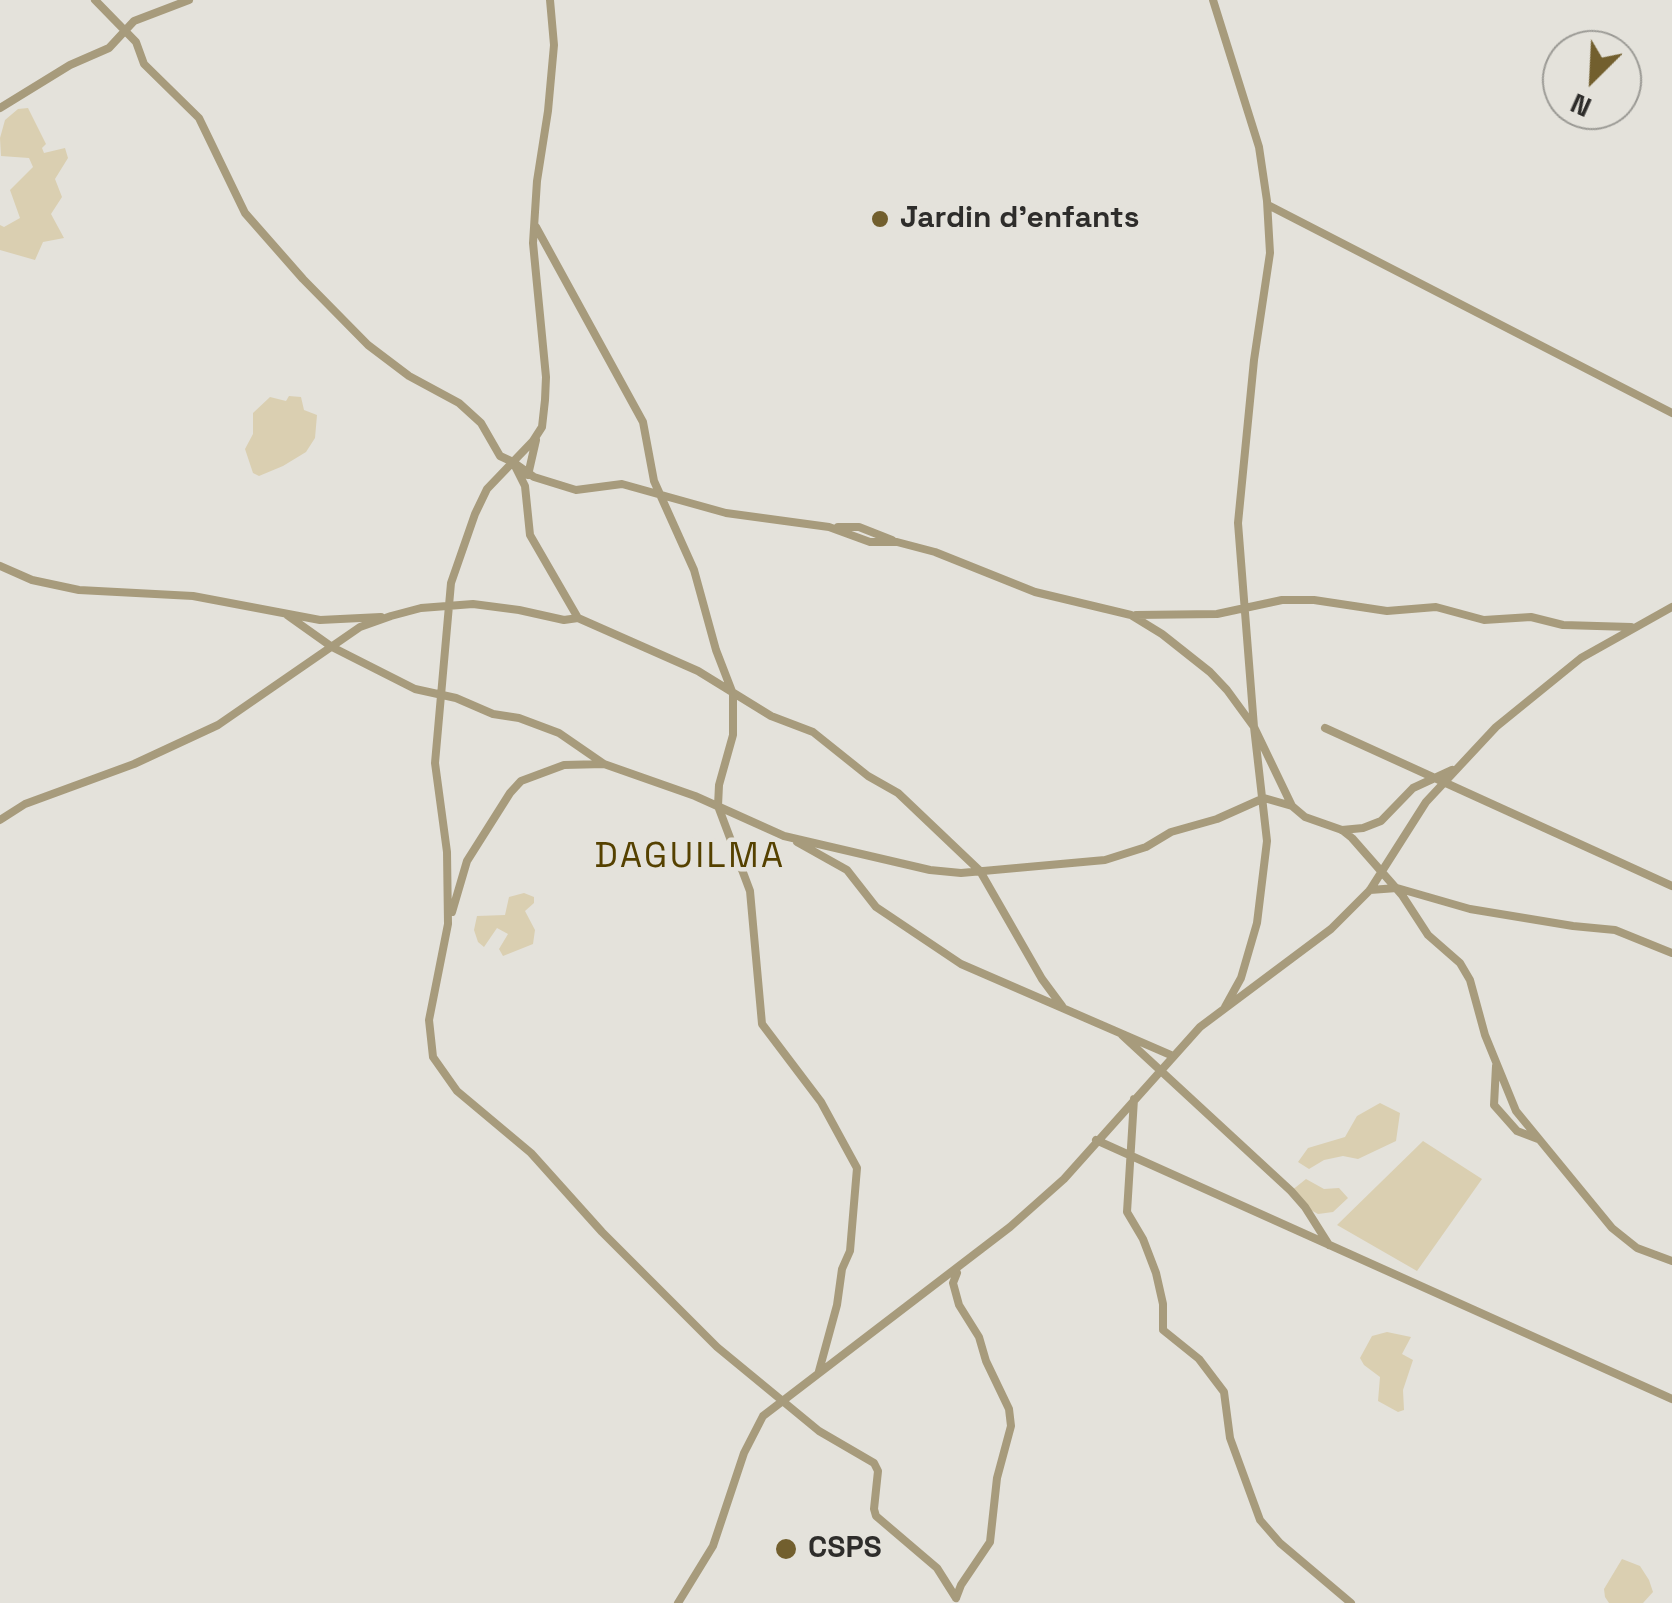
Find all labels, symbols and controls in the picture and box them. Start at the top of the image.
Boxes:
north arrow [1542,30,1642,130]
text: N [1565,85,1597,126]
place label: Jardin d'enfants [900,201,1139,237]
marker: Jardin d'enfants [869,208,891,230]
district label: DAGUILMA [595,837,785,879]
place label: CSPS [808,1531,882,1567]
marker: CSPS [773,1536,799,1562]

